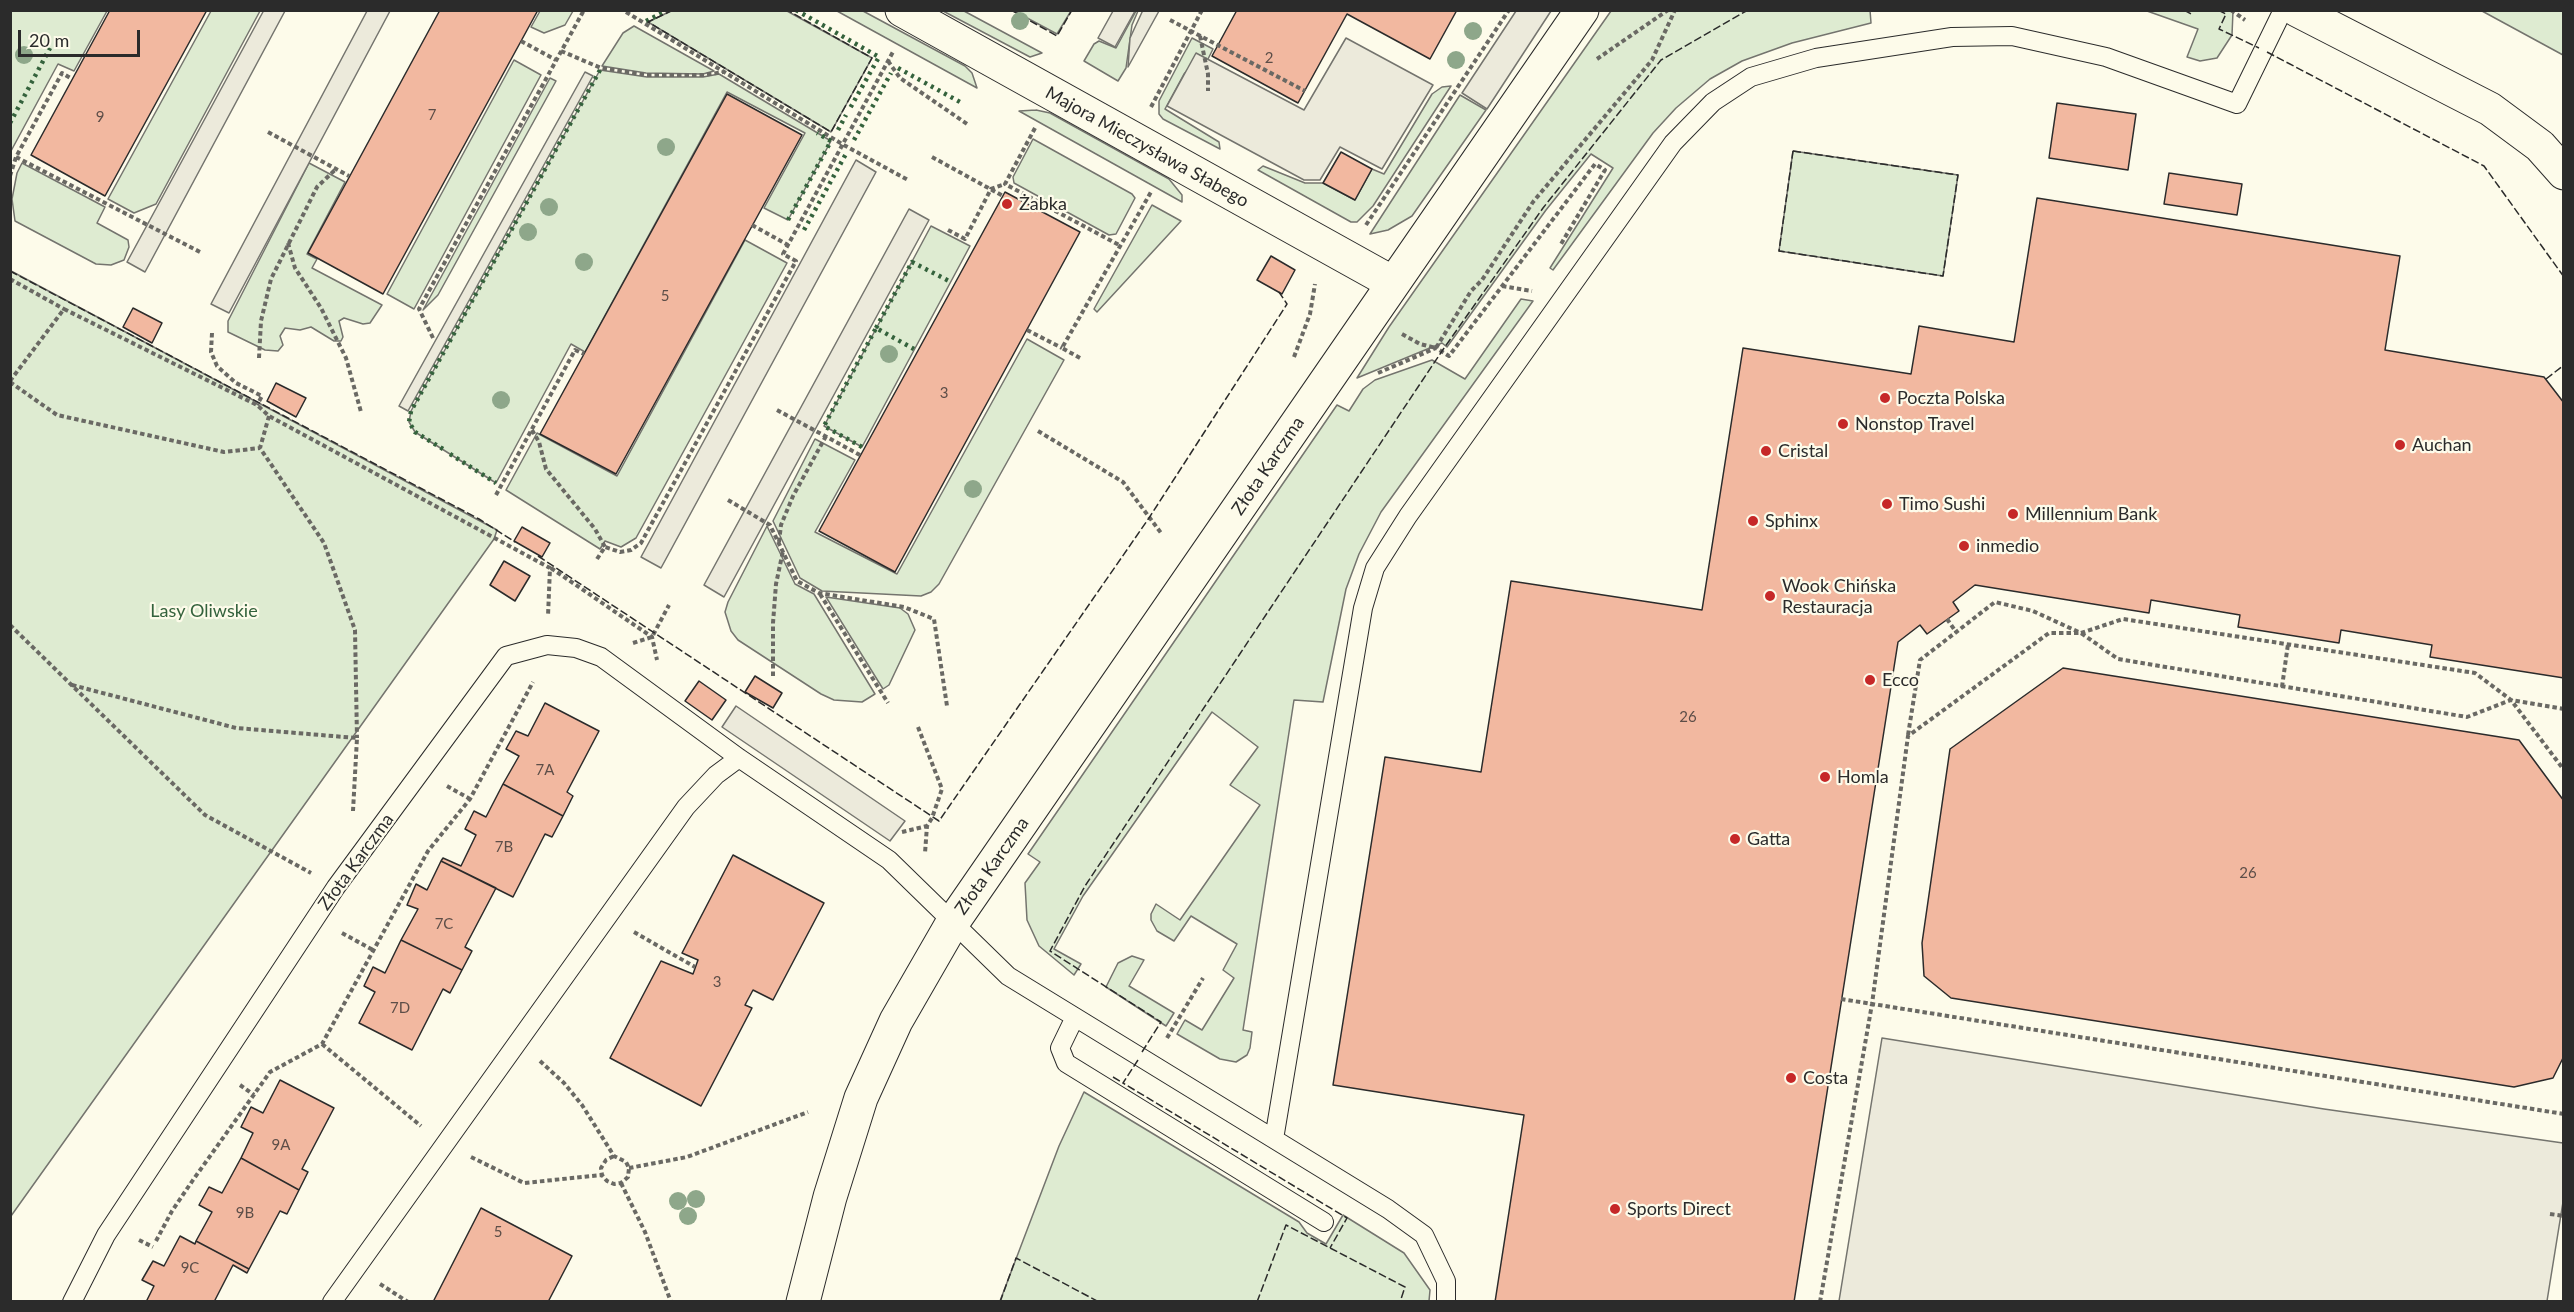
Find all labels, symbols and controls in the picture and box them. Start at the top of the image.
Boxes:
scale bar [21,18,142,56]
text: 20 m [29,29,69,51]
house number: 2 [1265,49,1273,67]
street label: Majora Mieczysława Słabego [1042,82,1252,212]
house number: 7 [428,106,436,124]
house number: 9 [96,108,104,126]
place label: Żabka [1019,193,1067,215]
marker: Żabka [1000,197,1014,211]
house number: 5 [661,287,669,305]
house number: 3 [940,384,948,402]
place label: Poczta Polska [1897,387,2005,409]
marker: Poczta Polska [1878,391,1892,405]
street label: Złota Karczma [1227,413,1309,519]
place label: Nonstop Travel [1855,413,1974,435]
marker: Nonstop Travel [1836,417,1850,431]
place label: Auchan [2412,434,2472,456]
marker: Auchan [2393,438,2407,452]
place label: Cristal [1778,440,1828,462]
marker: Cristal [1759,444,1773,458]
place label: Timo Sushi [1899,493,1985,515]
marker: Timo Sushi [1880,497,1894,511]
place label: Millennium Bank [2025,503,2157,525]
marker: Millennium Bank [2006,507,2020,521]
place label: Sphinx [1765,510,1818,532]
marker: Sphinx [1746,514,1760,528]
place label: inmedio [1976,535,2039,557]
marker: inmedio [1957,539,1971,553]
place label: Wook Chińska Restauracja [1782,575,1896,618]
marker: Wook Chińska Restauracja [1763,589,1777,603]
park label: Lasy Oliwskie [150,600,258,622]
place label: Ecco [1882,669,1919,691]
marker: Ecco [1863,673,1877,687]
house number: 26 [1679,708,1697,726]
house number: 7A [536,761,554,779]
place label: Homla [1837,766,1889,788]
marker: Homla [1818,770,1832,784]
street label: Złota Karczma [314,810,398,914]
street label: Złota Karczma [950,813,1034,919]
place label: Gatta [1747,828,1790,850]
marker: Gatta [1728,832,1742,846]
house number: 7B [495,838,513,856]
house number: 26 [2239,864,2257,882]
house number: 7C [435,915,453,933]
house number: 3 [713,973,721,991]
house number: 7D [390,999,410,1017]
place label: Costa [1803,1067,1848,1089]
marker: Costa [1784,1071,1798,1085]
house number: 9A [272,1136,290,1154]
place label: Sports Direct [1627,1198,1731,1220]
marker: Sports Direct [1608,1202,1622,1216]
house number: 9B [236,1204,254,1222]
house number: 5 [494,1223,502,1241]
house number: 9C [181,1259,199,1277]

